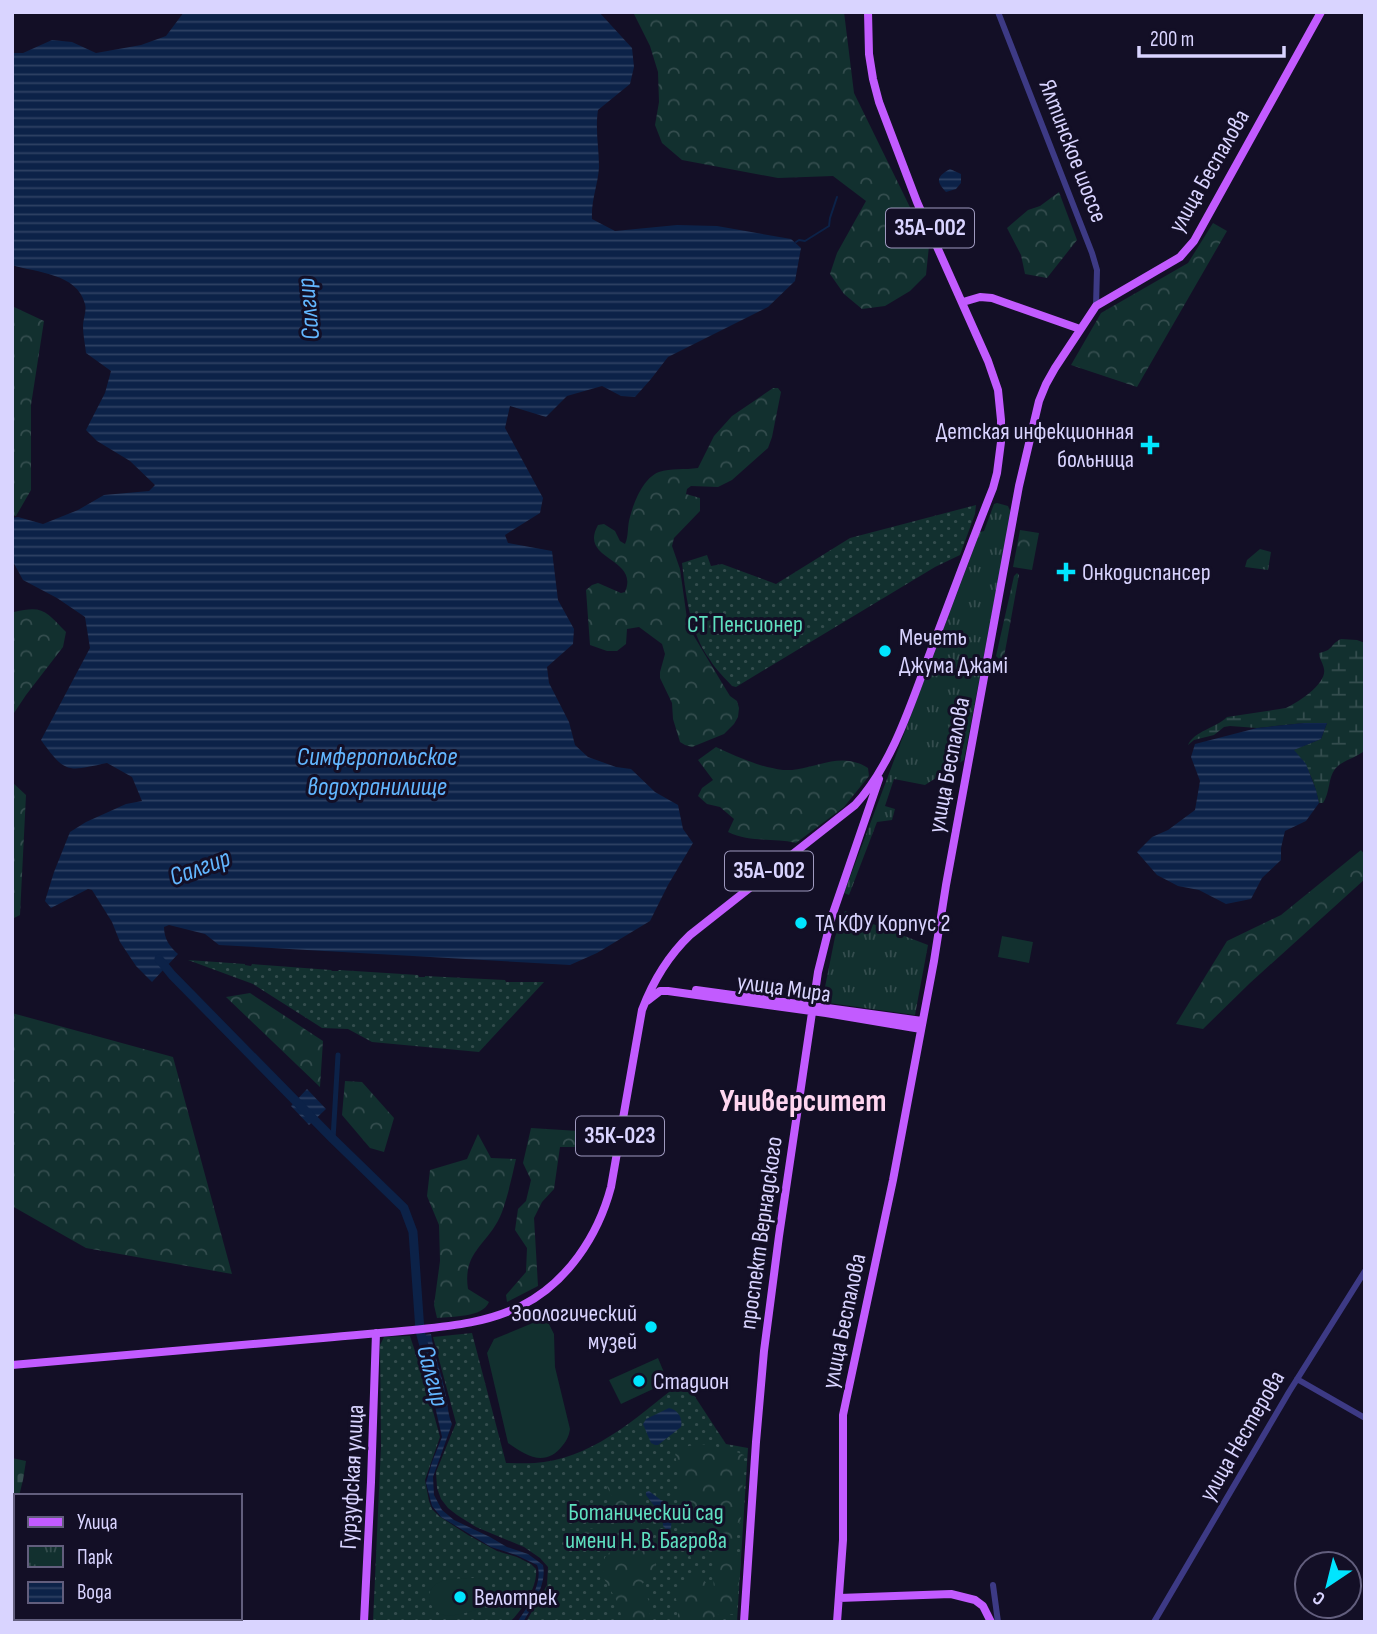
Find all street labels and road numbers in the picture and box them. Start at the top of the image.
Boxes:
street label: Ялтинское шоссе [1032,75,1114,227]
street label: улица Беспалова [1162,104,1256,238]
road number: 35А-002 [886,208,974,247]
street label: улица Беспалова [922,695,976,835]
road number: 35А-002 [725,852,813,890]
street label: улица Мира [735,967,833,1009]
road number: 35К-023 [576,1116,664,1156]
street label: проспект Вернадского [733,1135,789,1331]
street label: улица Беспалова [816,1251,872,1391]
street label: улица Нестерова [1193,1365,1291,1507]
street label: Гурзуфская улица [334,1404,370,1550]

